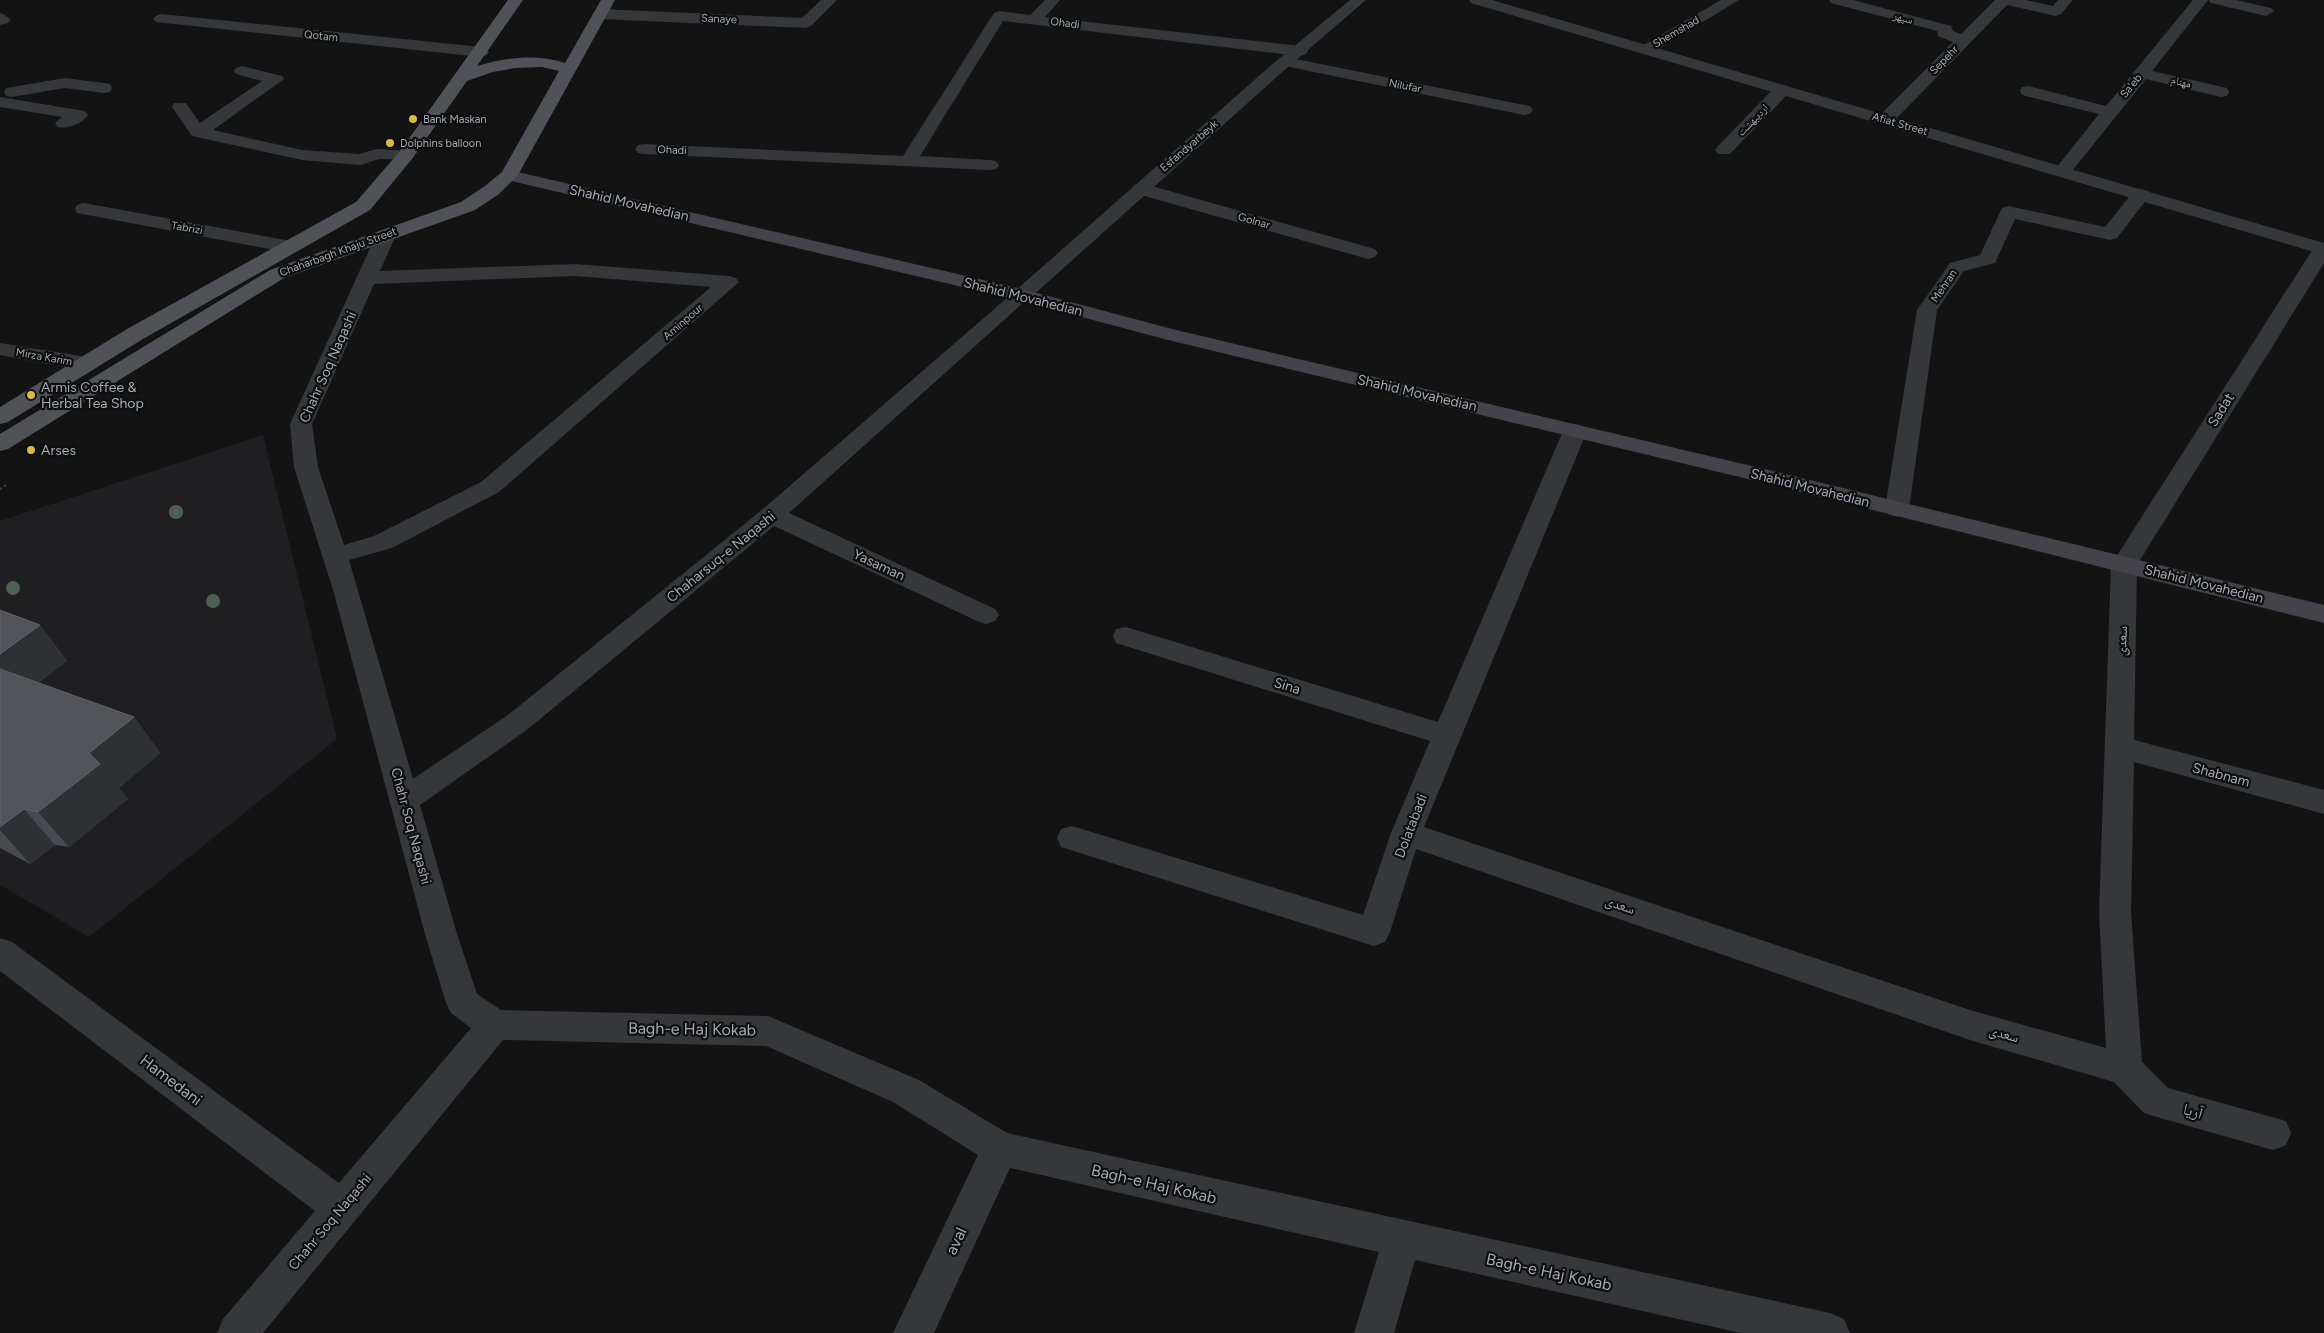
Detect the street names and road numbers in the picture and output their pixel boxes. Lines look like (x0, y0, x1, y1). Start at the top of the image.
street label: سپهر (1891, 9, 1914, 27)
street label: Sanaye (701, 12, 737, 26)
street label: Shemshad (1650, 13, 1702, 51)
street label: Ohadi (1050, 15, 1080, 31)
street label: Qotam (303, 28, 339, 44)
street label: Sepehr (1927, 43, 1961, 77)
street label: Sa'eb (2117, 71, 2145, 101)
street label: مهنام (2170, 73, 2192, 91)
street label: Nilufar (1388, 76, 1423, 96)
street label: اردیبهشت (1735, 102, 1771, 138)
street label: Afiat Street (1871, 110, 1929, 138)
street label: Esfandyarbeyk (1157, 117, 1221, 175)
street label: Ohadi (657, 143, 687, 157)
street label: Shahid Movahedian (568, 181, 691, 225)
street label: Golnar (1237, 210, 1272, 232)
street label: Tabrizi (170, 219, 204, 237)
street label: Chaharbagh Khaju Street (278, 225, 398, 279)
street label: Mehran (1928, 267, 1960, 305)
street label: Shahid Movahedian (962, 274, 1085, 320)
street label: Aminpour (661, 301, 706, 343)
street label: Chahr Soq Naqashi (296, 309, 360, 425)
street label: Mirza Karim (15, 346, 73, 368)
street label: Shahid Movahedian (1356, 371, 1479, 415)
street label: Sadat (2204, 390, 2238, 430)
street label: Shahid Movahedian (1749, 465, 1872, 511)
street label: Chaharsuq-e Naqashi (663, 508, 779, 606)
street label: Yasaman (850, 546, 908, 584)
street label: Shahid Movahedian (2143, 561, 2266, 607)
street label: سعدی (2113, 626, 2131, 656)
street label: Sina (1272, 674, 1302, 698)
street label: Shabnam (2190, 759, 2252, 791)
street label: Chahr Soq Naqashi (387, 766, 435, 886)
street label: Dolatabadi (1391, 792, 1431, 860)
street label: سعدی (1603, 892, 1637, 918)
street label: Bagh-e Haj Kokab (628, 1018, 756, 1040)
street label: سعدی (1987, 1022, 2021, 1046)
street label: Hamedani (136, 1051, 206, 1109)
street label: آریا (2181, 1099, 2206, 1123)
street label: Bagh-e Haj Kokab (1089, 1160, 1219, 1208)
street label: Chahr Soq Naqashi (285, 1171, 375, 1273)
street label: aval (942, 1224, 970, 1258)
street label: Bagh-e Haj Kokab (1484, 1249, 1614, 1295)

